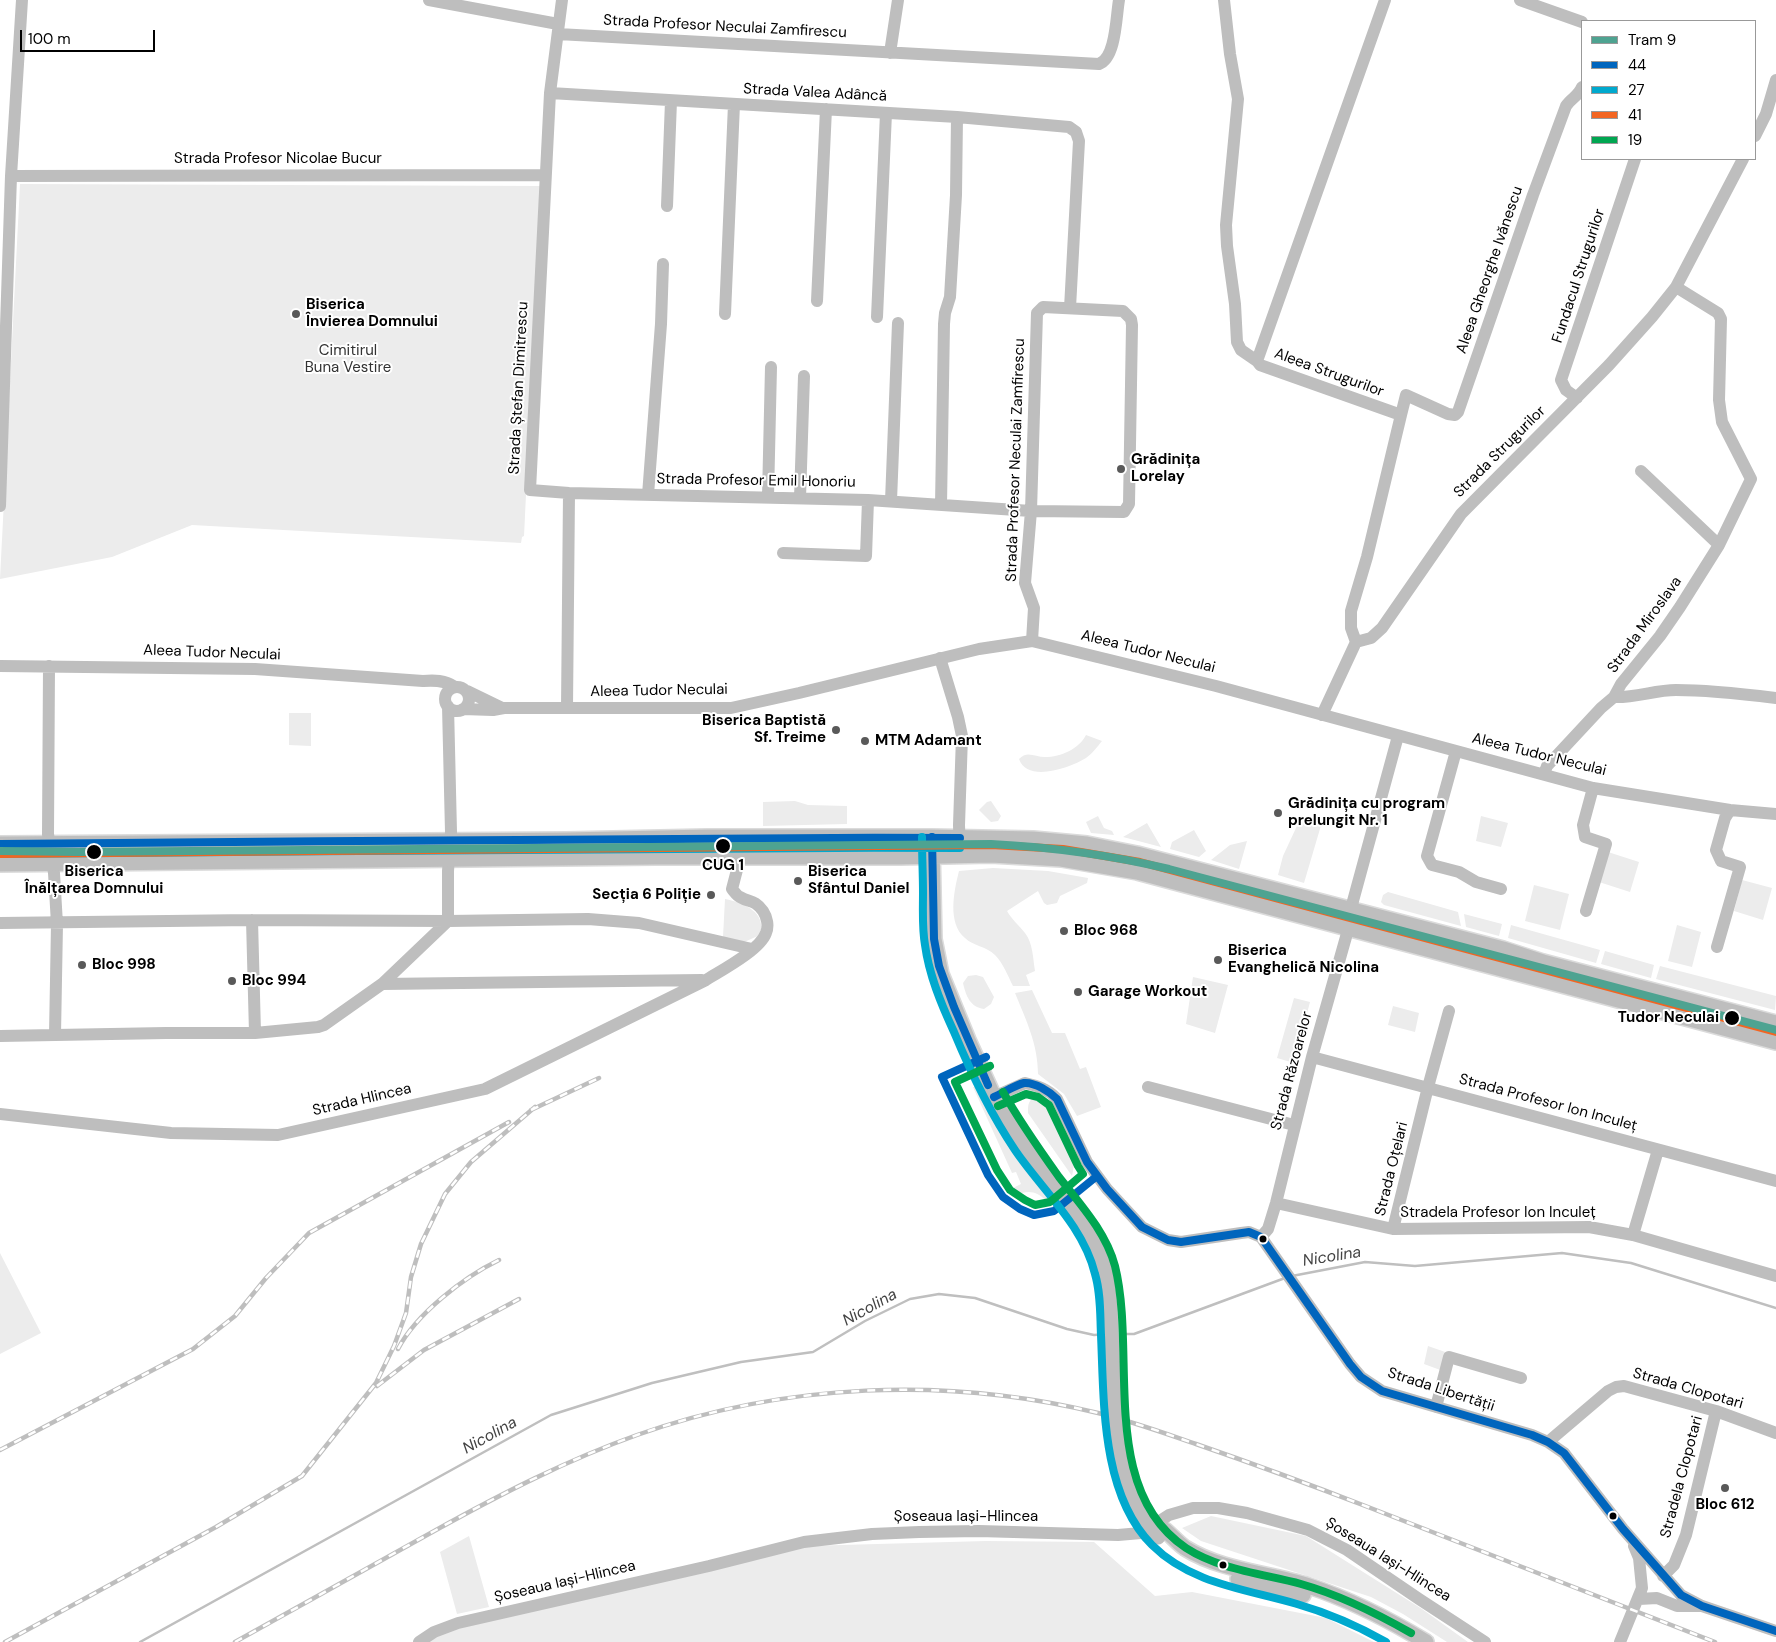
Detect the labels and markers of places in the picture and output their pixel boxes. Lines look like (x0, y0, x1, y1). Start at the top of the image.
place label: Biserica Învierea Domnului (306, 296, 438, 331)
marker: Biserica Învierea Domnului (290, 308, 302, 320)
place label: Grădinița Lorelay (1131, 451, 1200, 486)
marker: Grădinița Lorelay (1115, 463, 1127, 475)
place label: Biserica Baptistă Sf. Treime (702, 712, 826, 747)
marker: Biserica Baptistă Sf. Treime (830, 724, 842, 736)
place label: MTM Adamant (875, 732, 982, 750)
marker: MTM Adamant (859, 735, 871, 747)
place label: Grădinița cu program prelungit Nr. 1 (1288, 795, 1445, 830)
marker: Grădinița cu program prelungit Nr. 1 (1272, 807, 1284, 819)
marker: CUG 1 (714, 837, 732, 855)
marker: Biserica Înălțarea Domnului (85, 843, 103, 861)
place label: CUG 1 (702, 857, 744, 875)
place label: Biserica Înălțarea Domnului (25, 863, 163, 898)
place label: Biserica Sfântul Daniel (808, 863, 909, 898)
marker: Biserica Sfântul Daniel (792, 875, 804, 887)
place label: Secția 6 Poliție (592, 886, 701, 904)
marker: Secția 6 Poliție (705, 889, 717, 901)
place label: Bloc 968 (1074, 922, 1138, 940)
marker: Bloc 968 (1058, 925, 1070, 937)
place label: Biserica Evanghelică Nicolina (1228, 942, 1379, 977)
marker: Biserica Evanghelică Nicolina (1212, 954, 1224, 966)
place label: Bloc 998 (92, 956, 156, 974)
marker: Bloc 998 (76, 959, 88, 971)
place label: Bloc 994 (242, 972, 306, 990)
marker: Bloc 994 (226, 975, 238, 987)
place label: Garage Workout (1088, 983, 1207, 1001)
marker: Garage Workout (1072, 986, 1084, 998)
place label: Tudor Neculai (1618, 1009, 1719, 1027)
marker: Tudor Neculai (1723, 1009, 1741, 1027)
unlabelled marker (1258, 1234, 1268, 1244)
marker: Bloc 612 (1719, 1482, 1731, 1494)
place label: Bloc 612 (1696, 1496, 1754, 1514)
unlabelled marker (1608, 1511, 1618, 1521)
unlabelled marker (1218, 1560, 1228, 1570)

